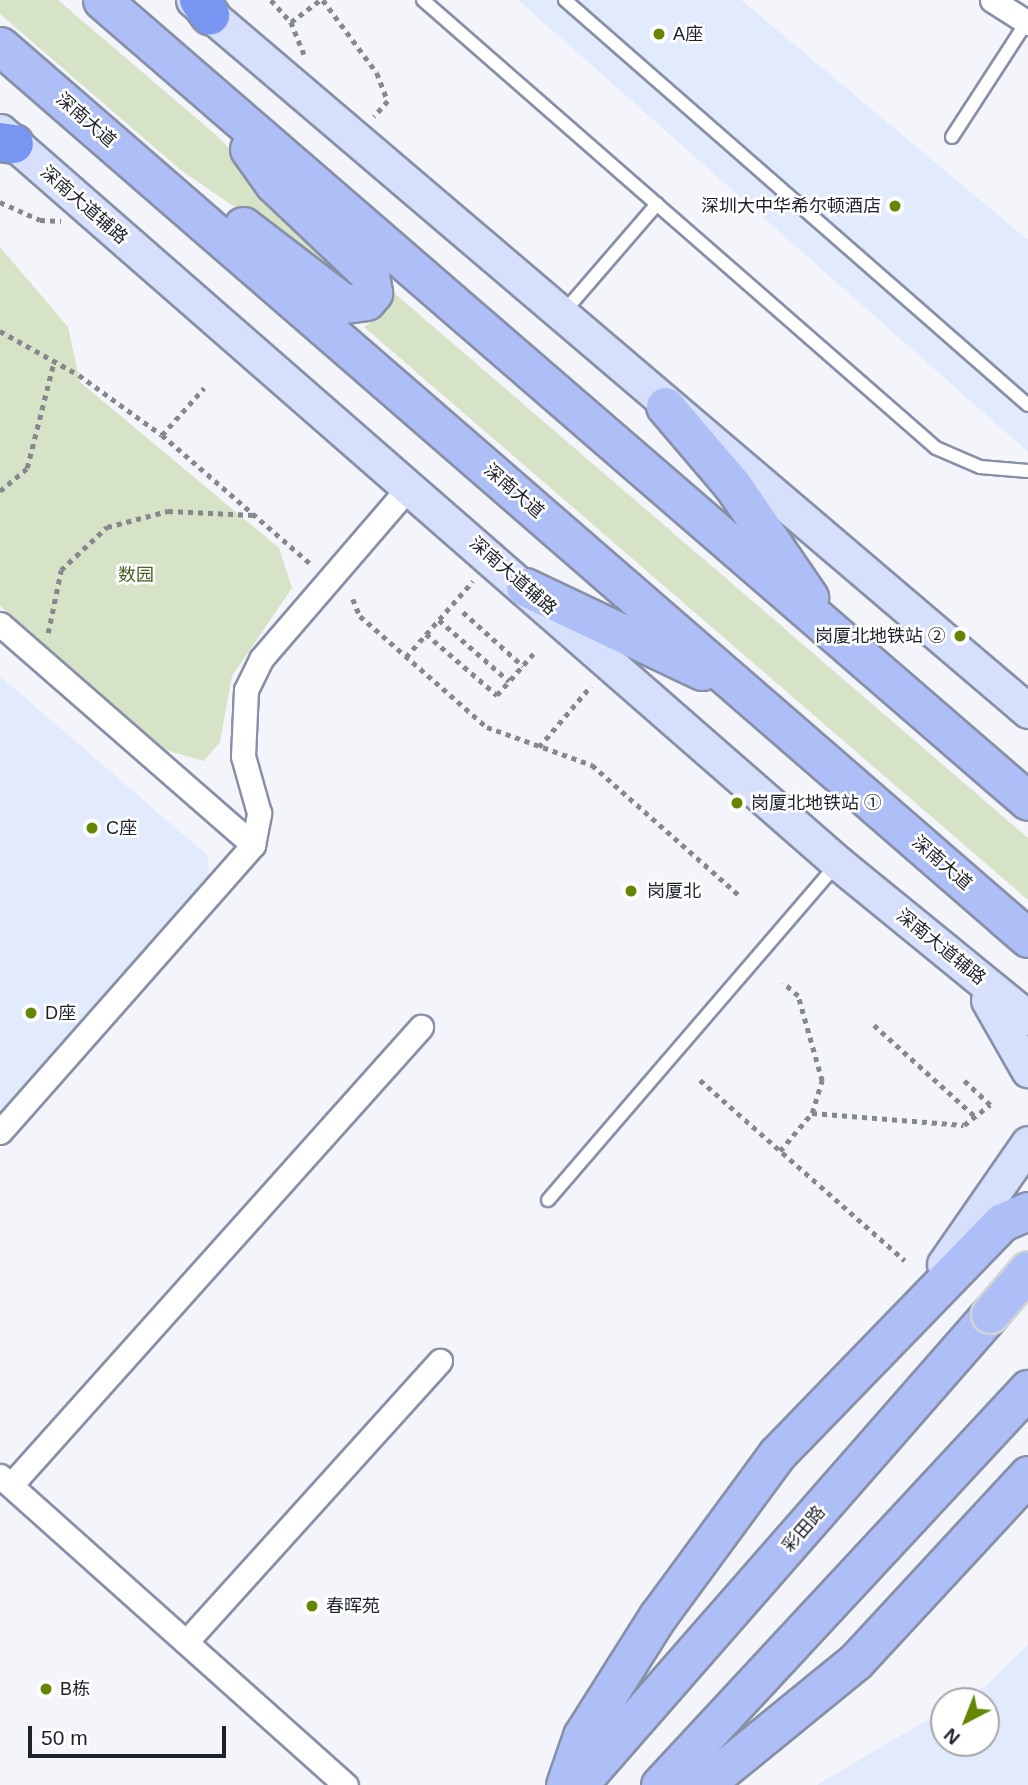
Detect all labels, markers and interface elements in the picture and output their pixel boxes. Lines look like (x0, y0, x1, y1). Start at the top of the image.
place label: A座 (673, 23, 703, 45)
marker: A座 (651, 26, 667, 42)
street label: 深南大道 (52, 88, 120, 152)
street label: 深南大道辅路 (36, 161, 132, 249)
place label: 深圳大中华希尔顿酒店 (701, 195, 881, 217)
marker: 深圳大中华希尔顿酒店 (887, 198, 903, 214)
street label: 深南大道 (480, 459, 548, 523)
street label: 深南大道辅路 (465, 532, 561, 620)
park label: 数园 (118, 564, 154, 586)
place label: 岗厦北地铁站 ② (815, 625, 946, 647)
marker: 岗厦北地铁站 ② (952, 628, 968, 644)
place label: 岗厦北地铁站 ① (751, 792, 882, 814)
marker: 岗厦北地铁站 ① (729, 795, 745, 811)
place label: C座 (106, 817, 137, 839)
marker: C座 (84, 820, 100, 836)
street label: 深南大道 (908, 831, 976, 895)
place label: 岗厦北 (647, 880, 701, 902)
marker: 岗厦北 (621, 881, 641, 901)
street label: 深南大道辅路 (892, 905, 990, 989)
place label: D座 (45, 1002, 76, 1024)
marker: D座 (23, 1005, 39, 1021)
street label: 彩田路 (778, 1502, 830, 1556)
place label: 春晖苑 (326, 1595, 380, 1617)
marker: 春晖苑 (304, 1598, 320, 1614)
place label: B栋 (60, 1678, 90, 1700)
marker: B栋 (38, 1681, 54, 1697)
north arrow (930, 1687, 1000, 1757)
scale bar (32, 1712, 229, 1756)
text: N (940, 1724, 964, 1749)
text: 50 m (41, 1726, 88, 1749)

